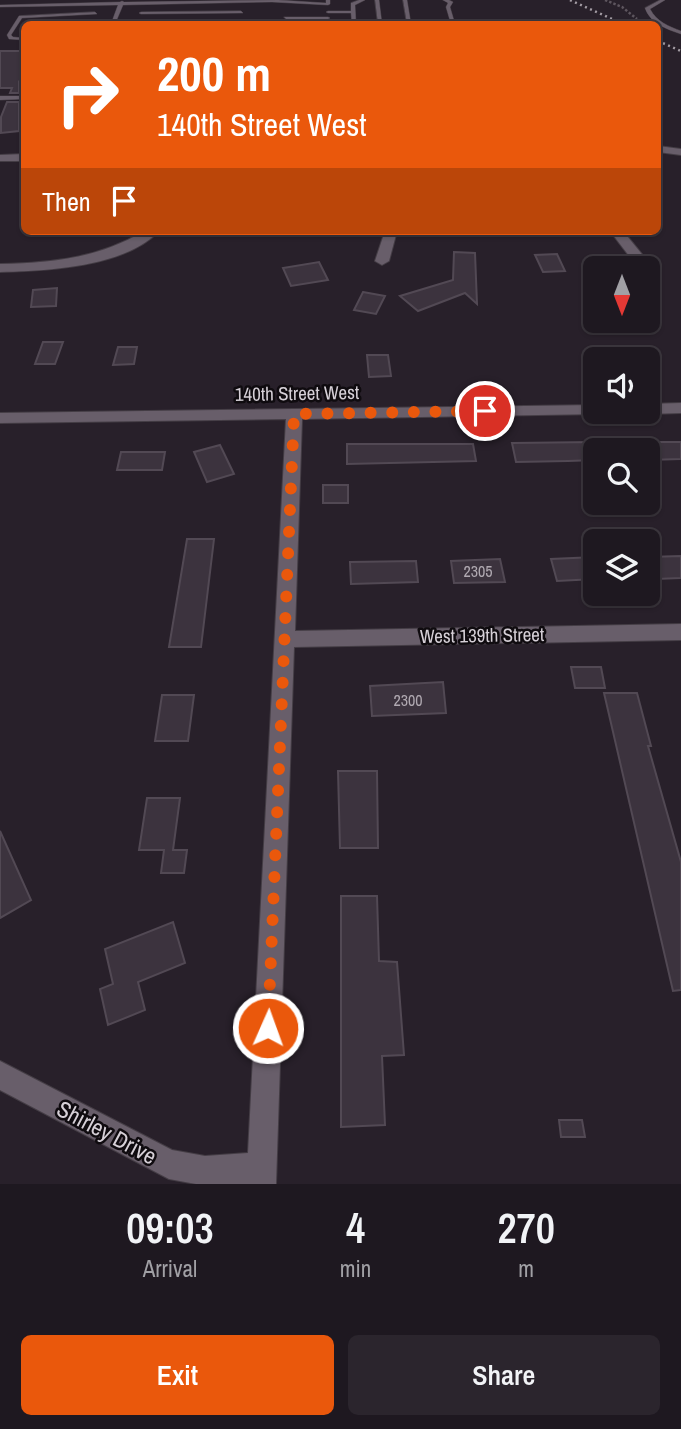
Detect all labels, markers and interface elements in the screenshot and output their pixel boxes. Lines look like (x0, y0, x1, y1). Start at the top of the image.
text: 200 m (157, 40, 271, 106)
icon: right (42, 49, 133, 140)
text: 140th Street West (157, 103, 367, 146)
icon: arrive (105, 182, 143, 220)
text: Then (42, 184, 91, 219)
north arrow (583, 256, 660, 332)
map controls (583, 256, 660, 606)
button: sound (583, 347, 660, 424)
street label: 140th Street West (235, 379, 360, 407)
pin (455, 381, 515, 441)
icon: arrive (466, 392, 504, 430)
button: search (583, 438, 660, 515)
button: layers (583, 529, 660, 606)
house number: 2305 (463, 560, 493, 582)
street label: West 139th Street (420, 621, 545, 649)
house number: 2300 (393, 689, 423, 711)
position arrow (231, 991, 305, 1065)
street label: Shirley Drive (52, 1093, 162, 1171)
text: 09:03 (126, 1200, 214, 1256)
text: 4 (346, 1200, 365, 1256)
text: 270 (497, 1200, 555, 1256)
text: Arrival (143, 1253, 197, 1284)
text: min (340, 1253, 371, 1284)
text: m (518, 1253, 534, 1284)
button: Exit (21, 1335, 334, 1415)
button: Share (348, 1335, 660, 1415)

